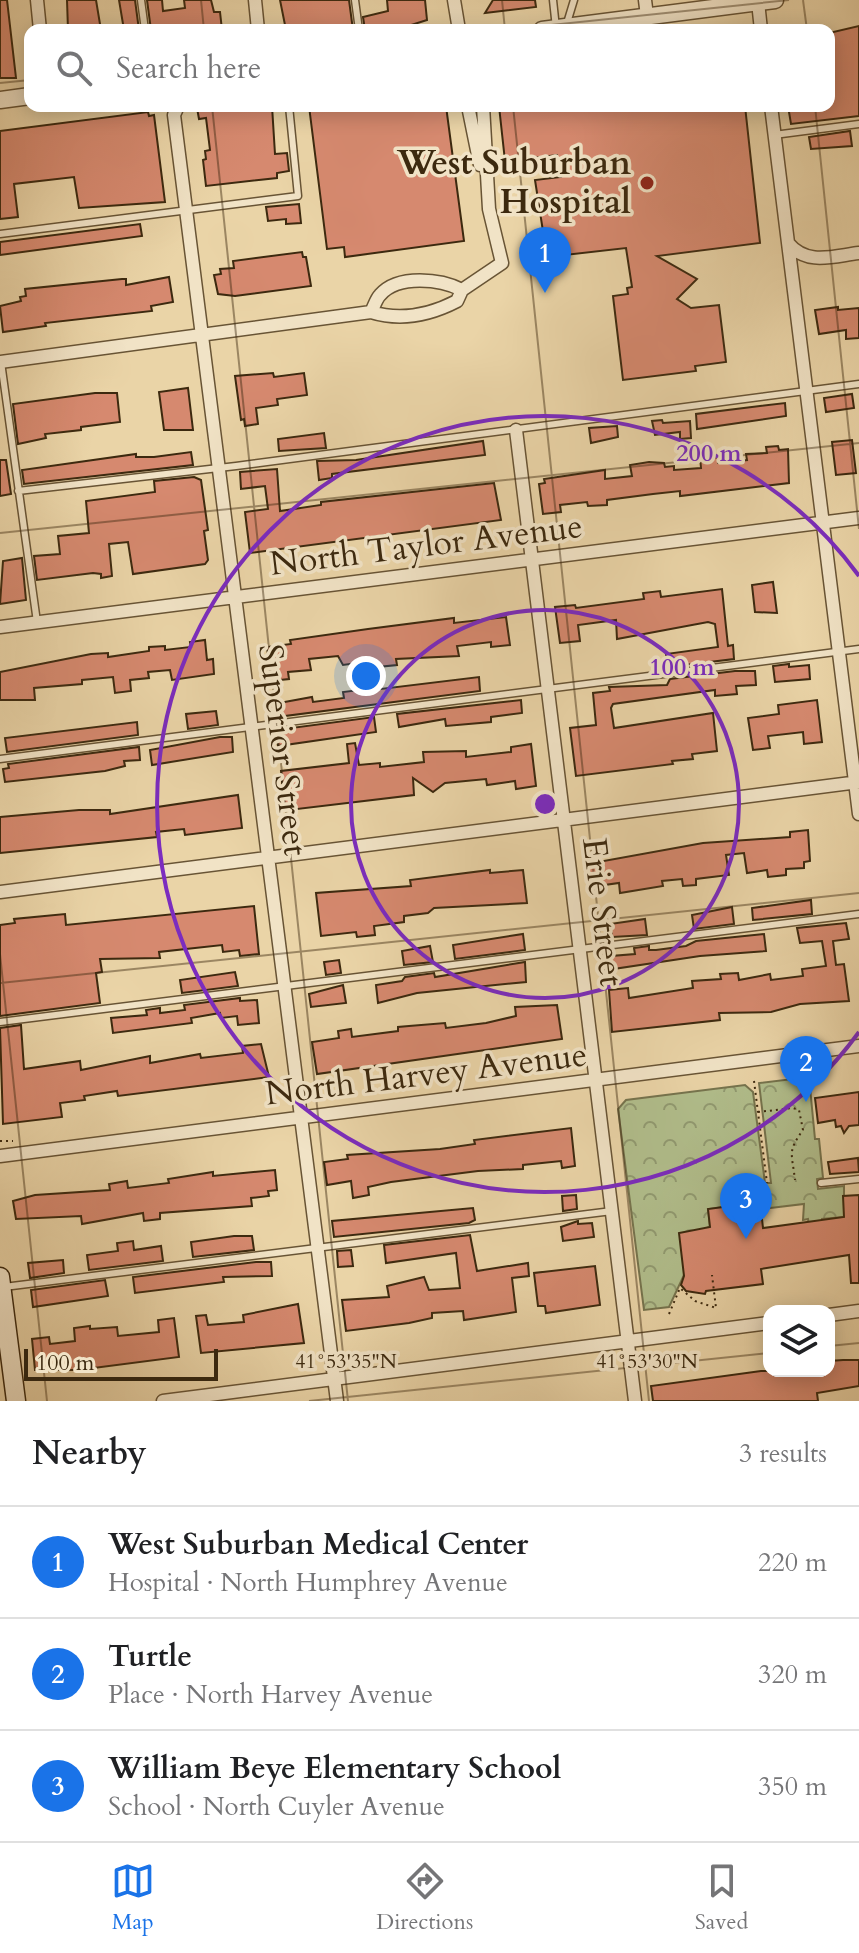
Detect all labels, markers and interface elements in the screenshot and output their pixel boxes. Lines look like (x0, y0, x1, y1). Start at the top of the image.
search box (24, 24, 835, 112)
icon: search (52, 46, 96, 90)
text: Search here (116, 48, 261, 89)
place label: West Suburban Hospital (396, 140, 631, 225)
marker: West Suburban Hospital (638, 174, 656, 192)
pin: 1 (519, 227, 571, 293)
text: 200 m (676, 437, 743, 470)
street label: North Taylor Avenue (267, 503, 585, 587)
street label: Superior Street (247, 642, 319, 859)
text: 100 m (649, 651, 716, 684)
your location (346, 656, 386, 696)
centre of rings (531, 790, 559, 818)
street label: Erie Street (571, 835, 635, 989)
street label: North Harvey Avenue (262, 1031, 590, 1117)
pin: 2 (780, 1036, 832, 1102)
pin: 3 (720, 1173, 772, 1239)
map controls (763, 1305, 835, 1377)
button: layers (763, 1305, 835, 1377)
scale bar (24, 1345, 218, 1381)
text: 100 m (36, 1348, 94, 1378)
text: 41°53'35"N (295, 1348, 397, 1375)
text: 41°53'30"N (596, 1348, 698, 1375)
text: Nearby (32, 1430, 147, 1476)
text: 3 results (739, 1436, 827, 1471)
text: West Suburban Medical Center (108, 1524, 528, 1565)
text: 1 (51, 1545, 65, 1580)
text: 220 m (758, 1545, 827, 1580)
text: Hospital · North Humphrey Avenue (108, 1565, 508, 1600)
text: Turtle (108, 1636, 192, 1677)
text: 2 (51, 1657, 65, 1692)
text: 320 m (758, 1657, 827, 1692)
text: Place · North Harvey Avenue (108, 1677, 433, 1712)
text: William Beye Elementary School (108, 1748, 561, 1789)
text: 3 (51, 1769, 65, 1804)
text: 350 m (758, 1769, 827, 1804)
text: School · North Cuyler Avenue (108, 1789, 445, 1824)
tab: Map (111, 1859, 155, 1937)
tab: Directions (376, 1859, 473, 1937)
tab: Saved (695, 1859, 748, 1937)

